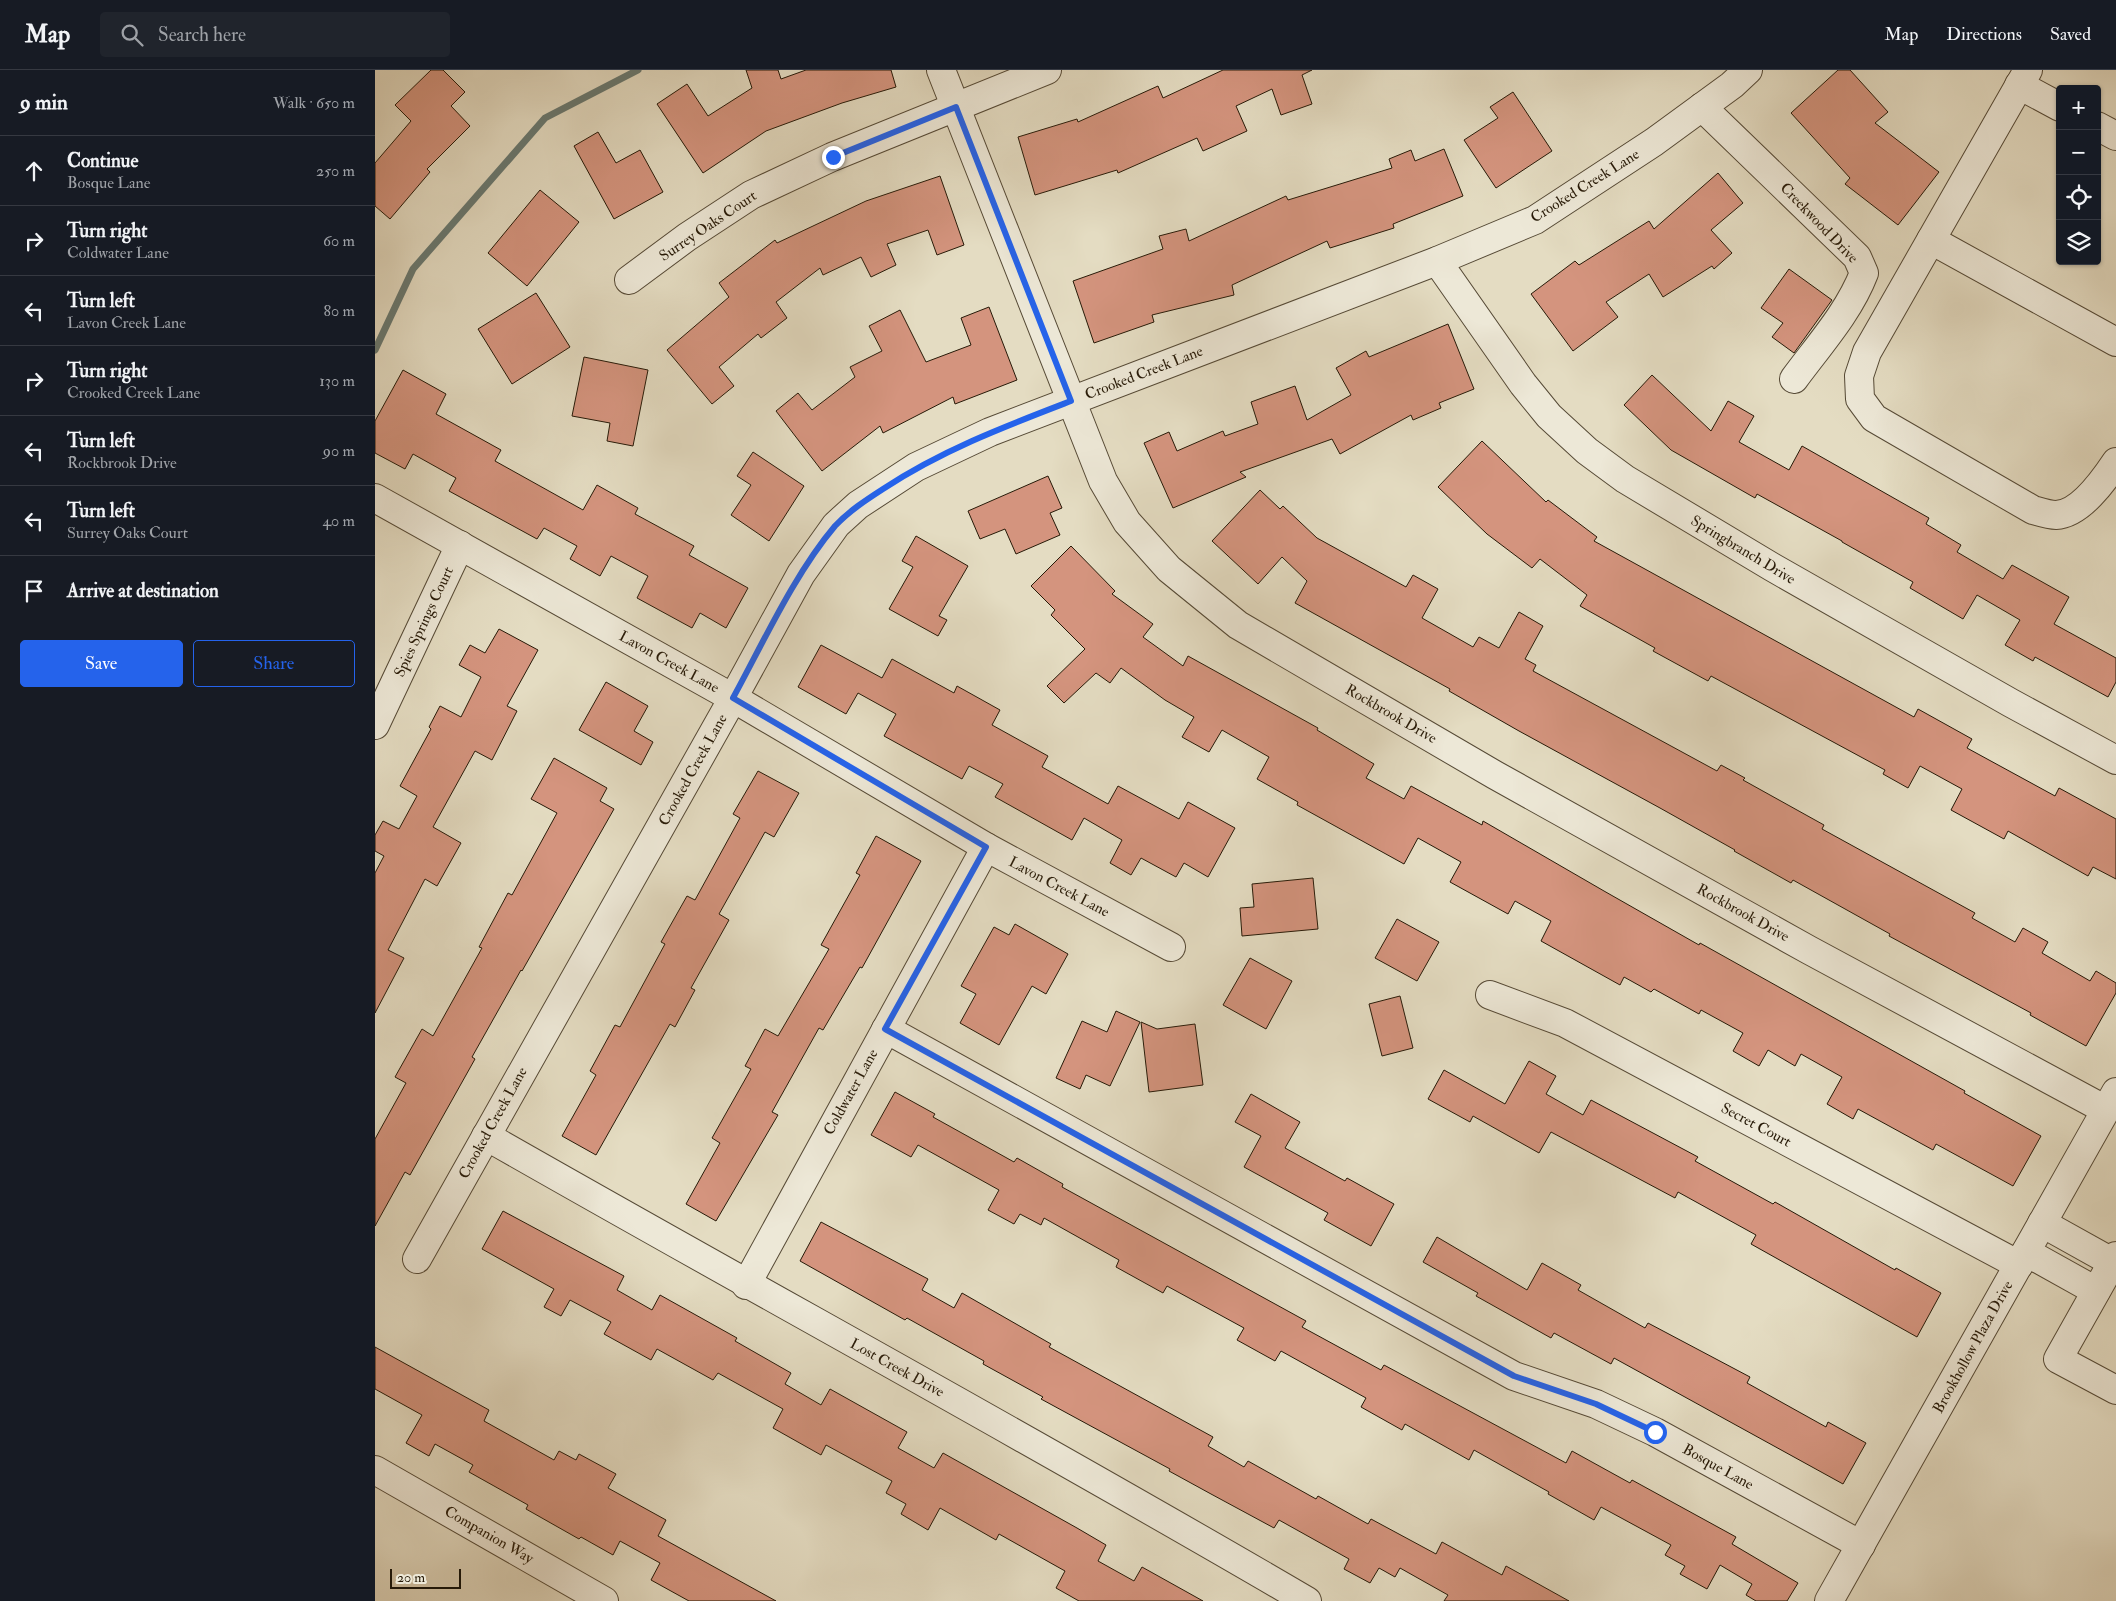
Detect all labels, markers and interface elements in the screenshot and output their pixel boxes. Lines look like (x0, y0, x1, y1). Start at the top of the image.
search box (100, 12, 450, 57)
text: Map (25, 19, 70, 50)
icon: search (118, 21, 146, 49)
text: Search here (158, 23, 246, 47)
text: Map (1885, 23, 1918, 46)
text: Directions (1946, 23, 2022, 46)
text: Saved (2050, 23, 2091, 46)
map controls (2056, 85, 2101, 265)
button: + (2056, 85, 2101, 130)
text: 9 min (20, 89, 68, 116)
text: Walk · 650 m (273, 93, 355, 113)
button: − (2056, 130, 2101, 175)
street label: Crooked Creek Lane (1527, 145, 1643, 227)
route end (822, 146, 845, 169)
text: Continue (67, 149, 138, 173)
icon: ahead (20, 157, 48, 185)
text: 250 m (316, 161, 355, 181)
text: Bosque Lane (67, 173, 150, 193)
button: locate (2056, 175, 2101, 220)
street label: Creekwood Drive (1776, 179, 1862, 267)
street label: Surrey Oaks Court (656, 186, 760, 266)
text: Turn right (67, 219, 147, 243)
button: layers (2056, 220, 2101, 265)
icon: right (20, 227, 48, 255)
text: 60 m (323, 231, 355, 251)
text: Coldwater Lane (67, 243, 169, 263)
text: Turn left (67, 289, 135, 313)
icon: left (20, 297, 48, 325)
text: 80 m (324, 301, 355, 321)
text: Lavon Creek Lane (67, 313, 186, 333)
street label: Crooked Creek Lane (1082, 342, 1206, 404)
text: Turn right (67, 359, 147, 383)
icon: right (20, 367, 48, 395)
text: 130 m (319, 371, 355, 391)
text: Crooked Creek Lane (67, 383, 200, 403)
text: Turn left (67, 429, 135, 453)
icon: left (20, 437, 48, 465)
text: 90 m (323, 441, 355, 461)
text: Rockbrook Drive (67, 453, 177, 473)
text: Turn left (67, 499, 135, 523)
icon: left (20, 507, 48, 535)
text: 40 m (322, 511, 355, 531)
street label: Springbranch Drive (1687, 511, 1799, 590)
text: Surrey Oaks Court (67, 523, 188, 543)
street label: Spies Springs Court (390, 564, 459, 681)
icon: arrive (20, 577, 48, 605)
text: Arrive at destination (67, 579, 219, 603)
street label: Lavon Creek Lane (616, 627, 722, 697)
button: Save (20, 640, 183, 687)
button: Share (193, 640, 355, 687)
street label: Rockbrook Drive (1342, 680, 1440, 748)
street label: Crooked Creek Lane (654, 711, 732, 829)
street label: Lavon Creek Lane (1005, 852, 1113, 922)
street label: Rockbrook Drive (1693, 880, 1793, 946)
street label: Coldwater Lane (820, 1046, 882, 1138)
street label: Crooked Creek Lane (454, 1064, 532, 1182)
street label: Secret Court (1718, 1099, 1795, 1152)
street label: Brookhollow Plaza Drive (1929, 1277, 2017, 1417)
street label: Lost Creek Drive (847, 1334, 947, 1402)
route start (1644, 1421, 1667, 1444)
street label: Bosque Lane (1679, 1440, 1757, 1494)
street label: Companion Way (441, 1502, 537, 1569)
scale bar (390, 1566, 461, 1589)
text: 20 m (397, 1569, 425, 1586)

